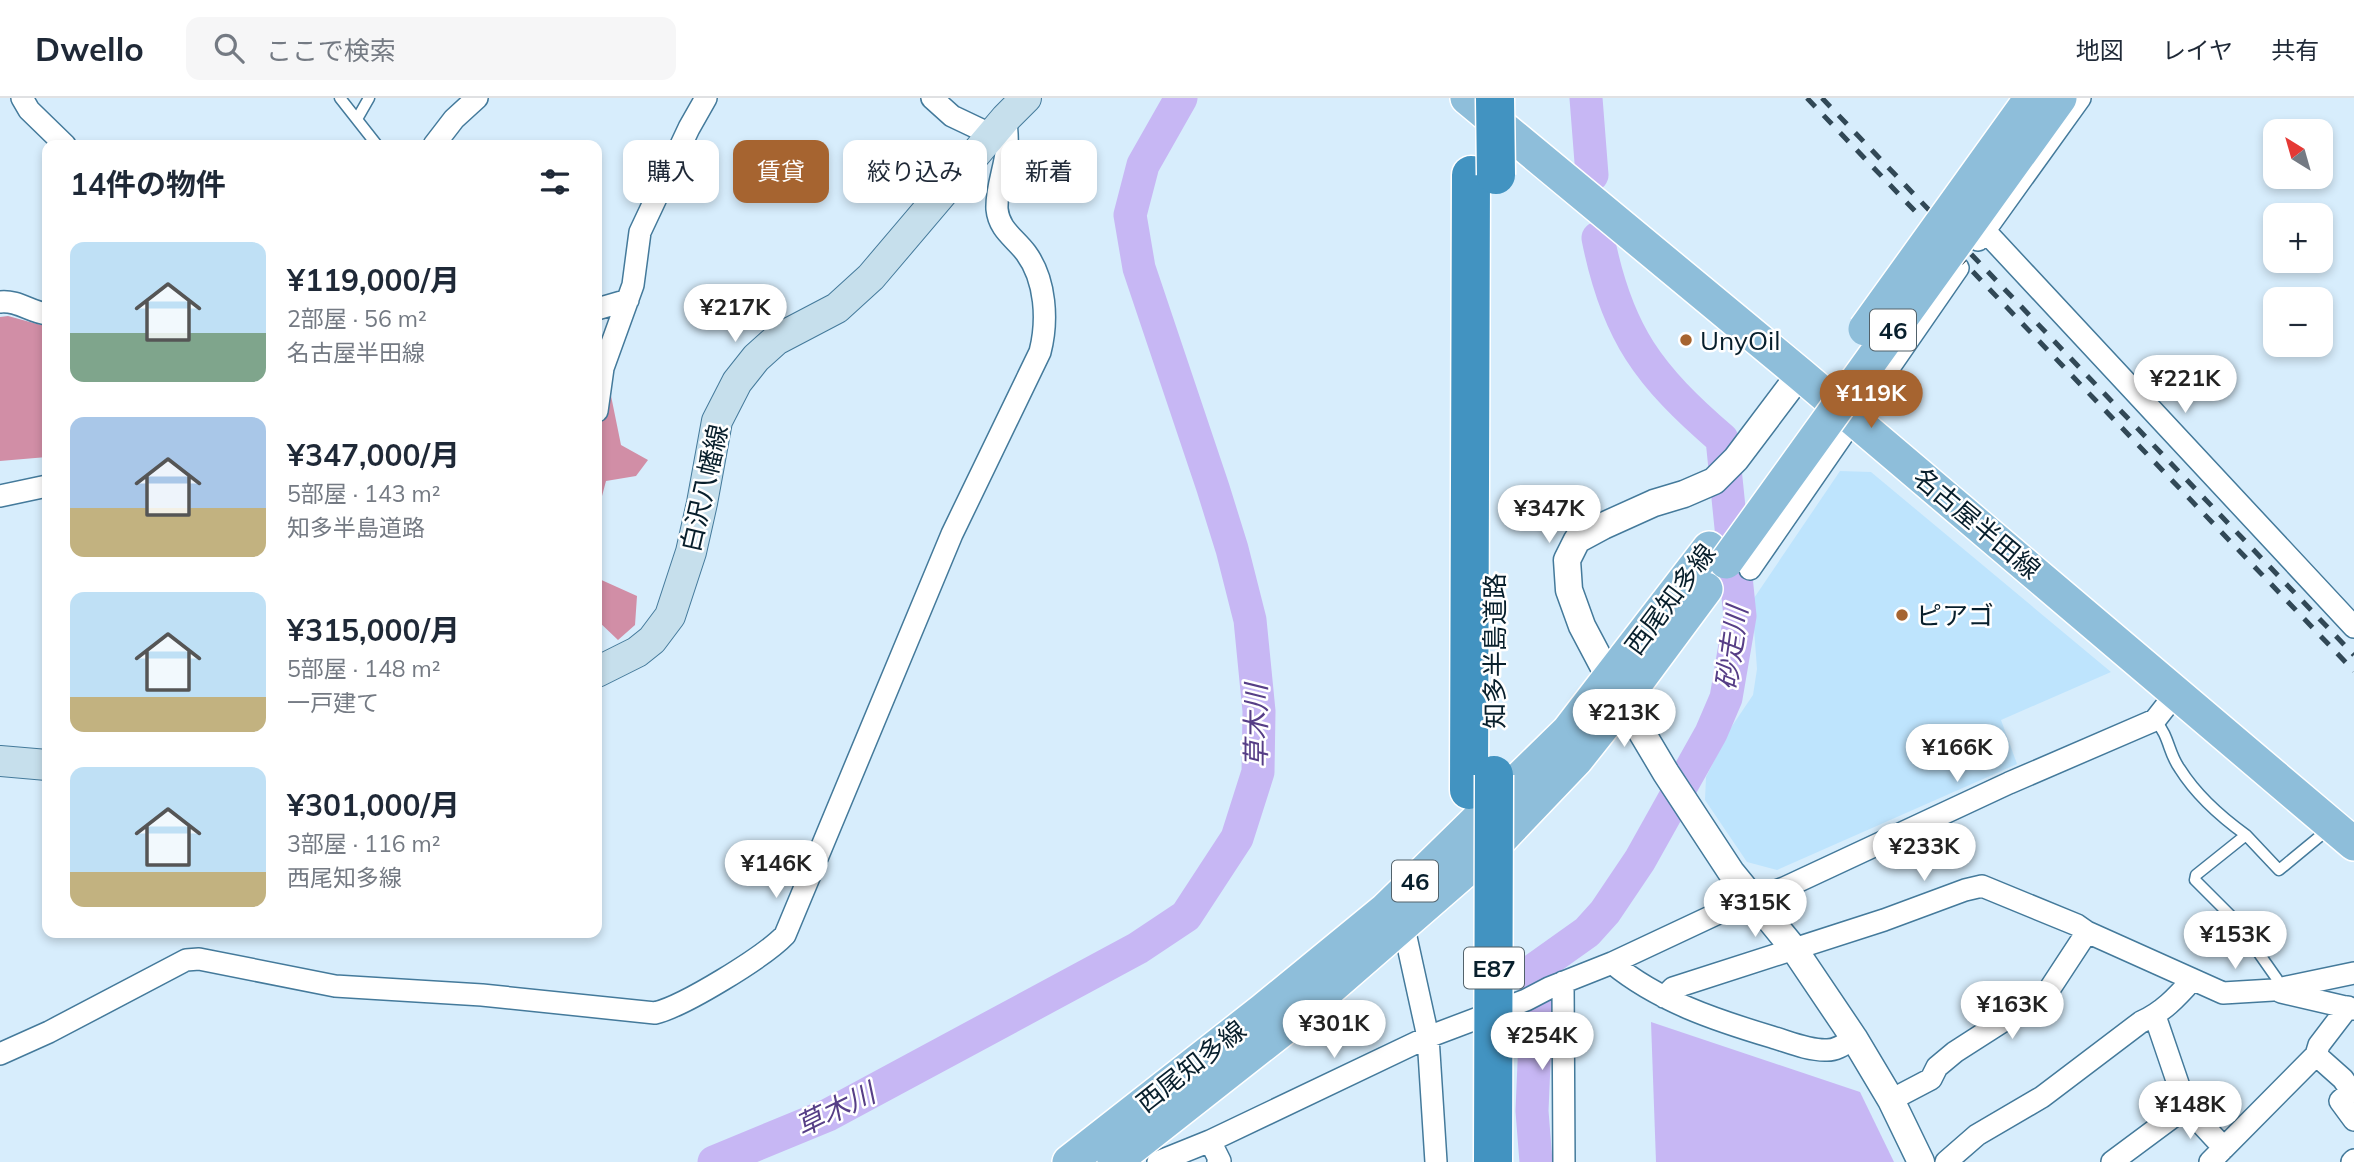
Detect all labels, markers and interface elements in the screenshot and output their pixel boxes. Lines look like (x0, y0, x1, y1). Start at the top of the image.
search box (186, 17, 676, 80)
text: Dwello (35, 28, 144, 69)
icon: search (210, 29, 248, 67)
text: ここで検索 (266, 34, 396, 67)
text: 地図 (2076, 35, 2124, 65)
text: レイヤ (2162, 35, 2233, 65)
text: 共有 (2271, 35, 2319, 65)
north arrow (2263, 119, 2333, 189)
map controls (2263, 119, 2333, 357)
chip: 購入 (623, 140, 719, 203)
chip: 賃貸 (733, 140, 829, 203)
chip: 絞り込み (843, 140, 987, 203)
chip: 新着 (1001, 140, 1097, 203)
icon: filters (536, 163, 574, 201)
text: 14件の物件 (70, 165, 226, 203)
button: + (2263, 203, 2333, 273)
text: ¥119,000/月 (287, 261, 460, 299)
icon: home (126, 270, 210, 354)
pin: ¥217K (686, 285, 784, 344)
button: − (2263, 287, 2333, 357)
text: ¥217K (700, 292, 770, 321)
text: 2部屋 · 56 m² (287, 304, 427, 333)
road number: 46 (1870, 310, 1916, 351)
place label: UnyOil (1700, 324, 1780, 357)
marker: UnyOil (1678, 332, 1694, 348)
text: 名古屋半田線 (287, 338, 425, 367)
pin: ¥221K (2136, 356, 2234, 415)
text: ¥221K (2150, 363, 2220, 392)
pin: ¥119K (1822, 370, 1920, 430)
text: ¥119K (1836, 378, 1906, 407)
street label: 白沢八幡線 (673, 421, 735, 555)
text: ¥347,000/月 (287, 436, 460, 474)
icon: home (126, 445, 210, 529)
street label: 名古屋半田線 (1907, 460, 2047, 586)
text: 5部屋 · 143 m² (287, 479, 440, 508)
pin: ¥347K (1500, 486, 1598, 545)
text: ¥347K (1514, 493, 1584, 522)
text: 知多半島道路 (287, 513, 425, 542)
street label: 西尾知多線 (1618, 537, 1722, 661)
street label: 知多半島道路 (1478, 573, 1511, 729)
place label: ピアゴ (1916, 599, 1994, 632)
water label: 砂走川 (1708, 601, 1755, 692)
marker: ピアゴ (1894, 607, 1910, 623)
text: ¥315,000/月 (287, 611, 460, 649)
icon: home (126, 620, 210, 704)
text: 5部屋 · 148 m² (287, 654, 440, 683)
water label: 草木川 (1238, 681, 1273, 768)
text: 一戸建て (287, 688, 379, 717)
pin: ¥213K (1575, 690, 1673, 749)
text: ¥213K (1589, 697, 1659, 726)
pin: ¥166K (1908, 724, 2006, 784)
text: ¥166K (1922, 732, 1992, 761)
text: ¥301,000/月 (287, 786, 460, 824)
icon: home (126, 795, 210, 879)
pin: ¥233K (1875, 824, 1973, 883)
text: 3部屋 · 116 m² (287, 829, 440, 858)
text: ¥233K (1889, 831, 1959, 860)
pin: ¥146K (727, 840, 825, 900)
text: ¥146K (741, 848, 811, 877)
road number: 46 (1392, 860, 1438, 902)
text: 西尾知多線 (287, 863, 402, 892)
pin: ¥315K (1706, 880, 1804, 939)
text: ¥315K (1720, 887, 1790, 916)
pin: ¥153K (2186, 912, 2284, 971)
text: ¥153K (2200, 919, 2270, 948)
road number: E87 (1464, 948, 1524, 988)
pin: ¥163K (1963, 982, 2061, 1041)
text: ¥163K (1977, 989, 2047, 1018)
pin: ¥301K (1285, 1000, 1383, 1060)
text: ¥301K (1299, 1008, 1369, 1037)
pin: ¥254K (1493, 1012, 1591, 1072)
street label: 西尾知多線 (1130, 1013, 1252, 1119)
text: ¥254K (1507, 1020, 1577, 1049)
water label: 草木川 (790, 1074, 883, 1143)
pin: ¥148K (2141, 1082, 2239, 1141)
text: ¥148K (2155, 1089, 2225, 1118)

